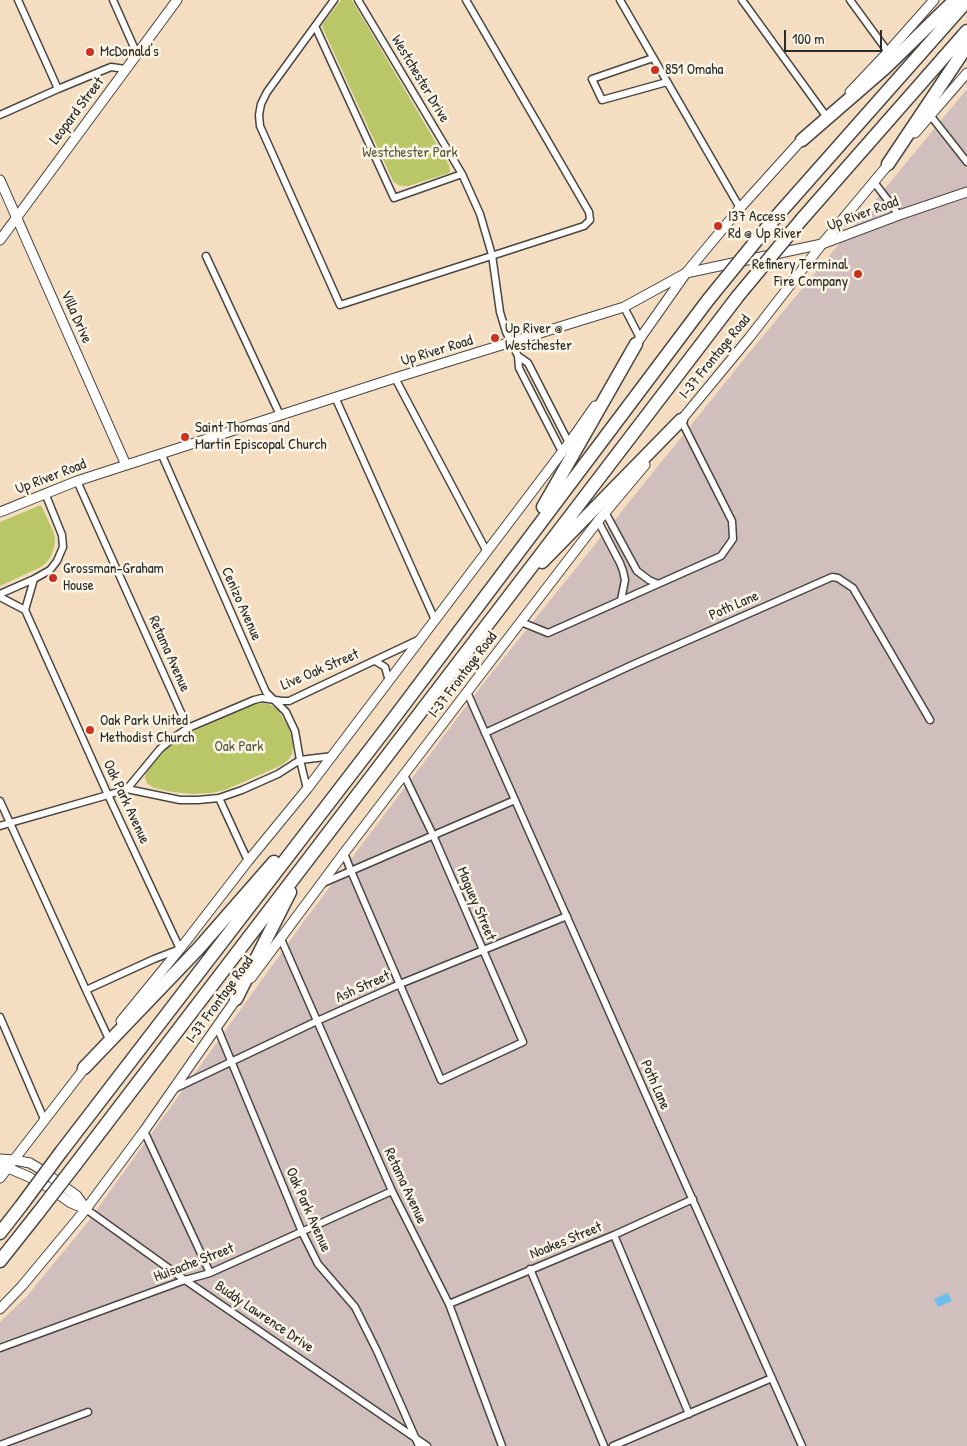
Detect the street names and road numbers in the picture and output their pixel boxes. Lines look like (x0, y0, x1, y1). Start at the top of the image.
street label: Westchester Drive (387, 32, 453, 126)
street label: Leopard Street (46, 74, 108, 148)
street label: Up River Road (825, 193, 901, 235)
street label: Villa Drive (56, 288, 96, 346)
street label: I-37 Frontage Road (676, 311, 754, 403)
street label: Up River Road (399, 332, 475, 370)
street label: Up River Road (13, 455, 89, 499)
street label: Cenizo Avenue (217, 565, 265, 643)
street label: Poth Lane (706, 587, 762, 625)
street label: Retama Avenue (144, 613, 194, 695)
street label: I-37 Frontage Road (425, 628, 501, 722)
street label: Live Oak Street (278, 645, 362, 695)
street label: Oak Park Avenue (99, 757, 153, 847)
street label: Maguey Street (452, 865, 500, 943)
street label: I-37 Frontage Road (182, 953, 258, 1047)
street label: Ash Street (333, 967, 393, 1007)
street label: Poth Lane (636, 1057, 674, 1113)
street label: Retama Avenue (380, 1145, 430, 1227)
street label: Oak Park Avenue (281, 1165, 335, 1255)
street label: Noakes Street (527, 1218, 605, 1264)
street label: Huisache Street (151, 1239, 237, 1287)
street label: Buddy Lawrence Drive (211, 1277, 317, 1357)

